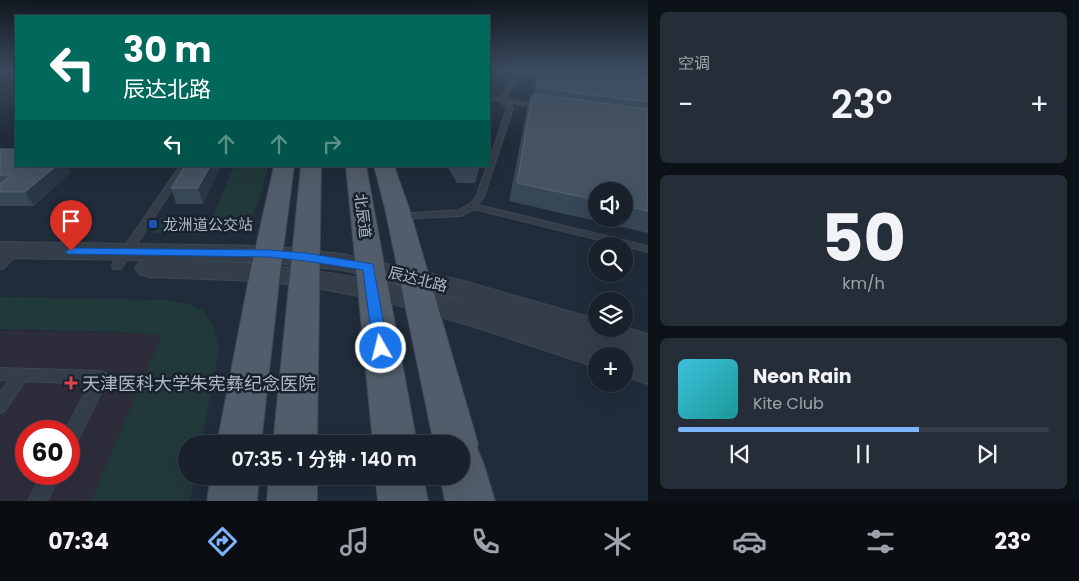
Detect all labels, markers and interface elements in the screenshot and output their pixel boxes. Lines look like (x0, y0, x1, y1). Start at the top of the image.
text: 30 m (123, 25, 211, 74)
icon: left (40, 35, 105, 100)
text: 空调 (678, 52, 710, 75)
text: 辰达北路 (123, 74, 211, 105)
text: 23° (831, 78, 892, 131)
text: − (678, 85, 693, 124)
text: + (1030, 85, 1049, 124)
icon: left (159, 130, 187, 158)
icon: ahead (212, 130, 240, 158)
icon: ahead (265, 130, 293, 158)
icon: right (318, 130, 346, 158)
map controls (588, 182, 633, 392)
button: sound (588, 182, 633, 227)
street label: 北辰道 (350, 192, 376, 240)
text: 50 (821, 193, 906, 284)
pin (50, 200, 92, 251)
icon: arrive (57, 207, 85, 235)
place label: 龙洲道公交站 (163, 214, 253, 235)
marker: 龙洲道公交站 (147, 218, 159, 230)
button: search (588, 237, 633, 282)
street label: 辰达北路 (386, 262, 450, 296)
text: km/h (842, 272, 885, 295)
button: layers (588, 292, 633, 337)
position arrow (354, 321, 406, 373)
button: + (588, 347, 633, 392)
text: Neon Rain (753, 363, 852, 390)
place label: 天津医科大学朱宪彝纪念医院 (82, 371, 316, 396)
marker: 天津医科大学朱宪彝纪念医院 (64, 376, 78, 390)
text: Kite Club (753, 392, 824, 415)
speed limit sign: 60 (15, 420, 80, 485)
icon: previous (726, 440, 754, 468)
icon: pause (849, 440, 877, 468)
icon: next (973, 440, 1001, 468)
text: 07:35 · 1 分钟 · 140 m (231, 446, 417, 473)
icon: directions (205, 524, 240, 559)
icon: music (337, 524, 372, 559)
icon: phone (468, 524, 503, 559)
icon: climate (600, 524, 635, 559)
icon: car (732, 524, 767, 559)
icon: filters (863, 524, 898, 559)
text: 07:34 (48, 526, 109, 557)
text: 23° (995, 526, 1031, 557)

